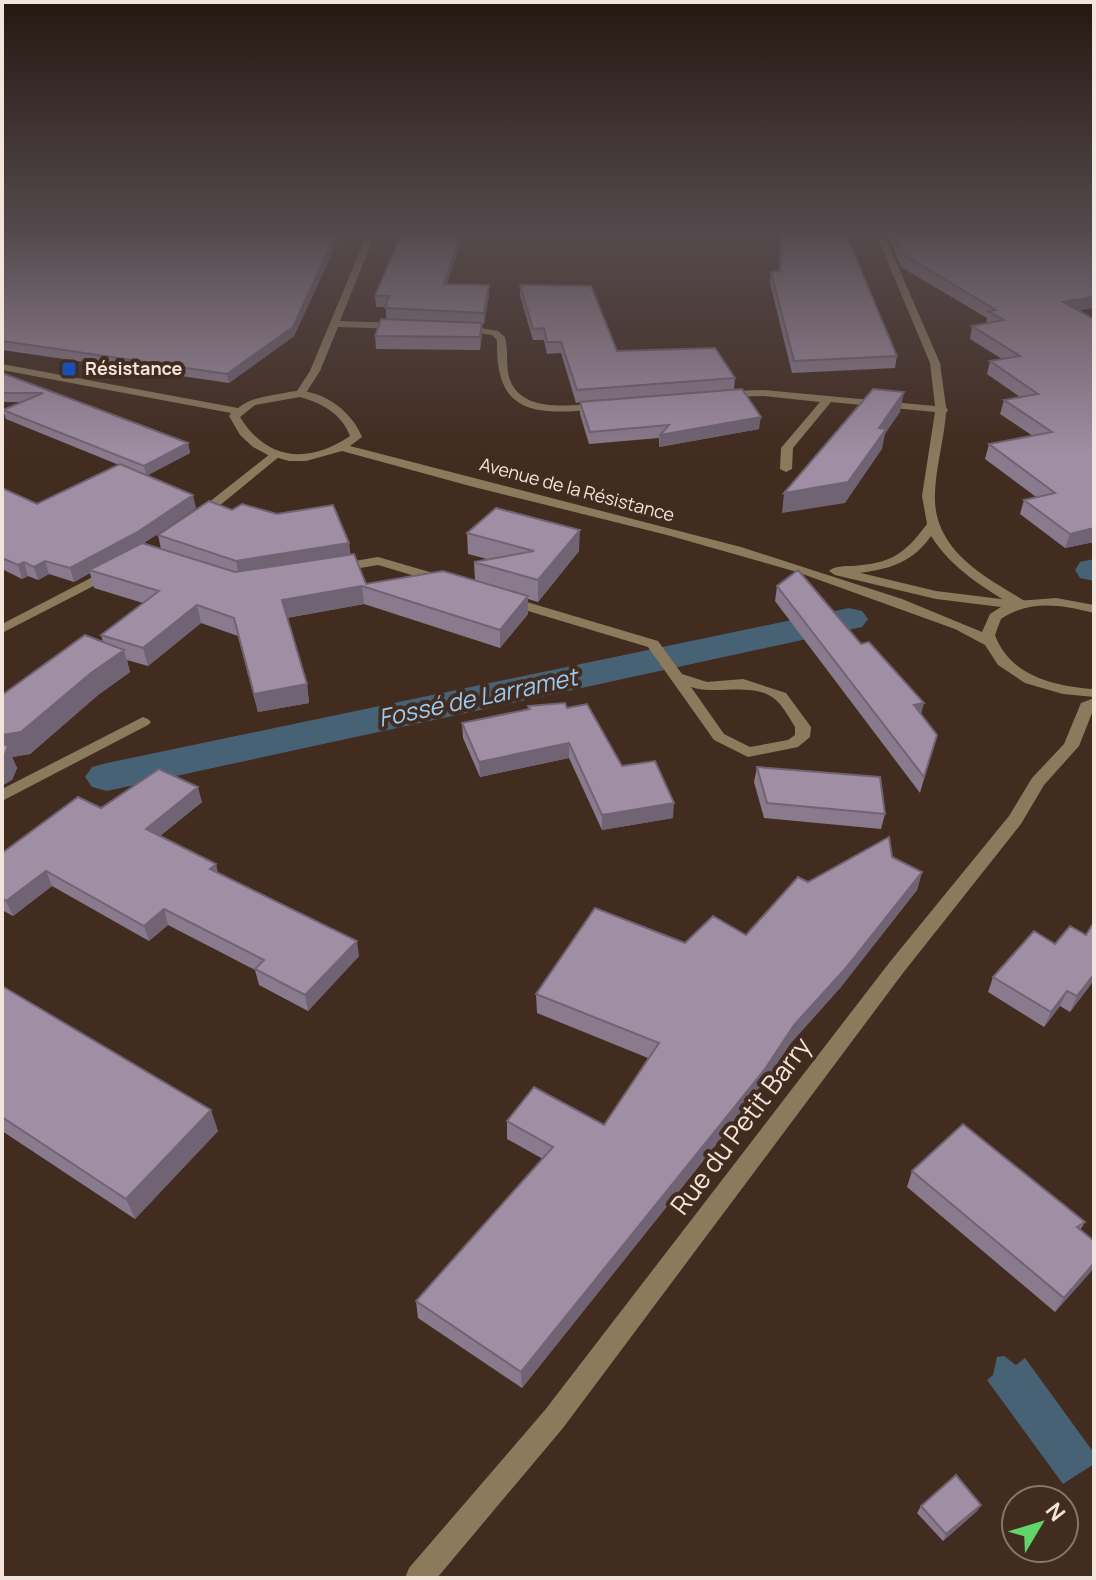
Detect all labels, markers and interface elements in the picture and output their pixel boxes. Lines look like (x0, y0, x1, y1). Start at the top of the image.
place label: Résistance (85, 356, 183, 380)
marker: Résistance (60, 360, 78, 378)
street label: Avenue de la Résistance (477, 451, 677, 527)
water label: Fossé de Larramet (375, 659, 583, 734)
street label: Rue du Petit Barry (661, 1029, 819, 1222)
north arrow (1000, 1484, 1080, 1564)
text: N (1039, 1496, 1072, 1527)

